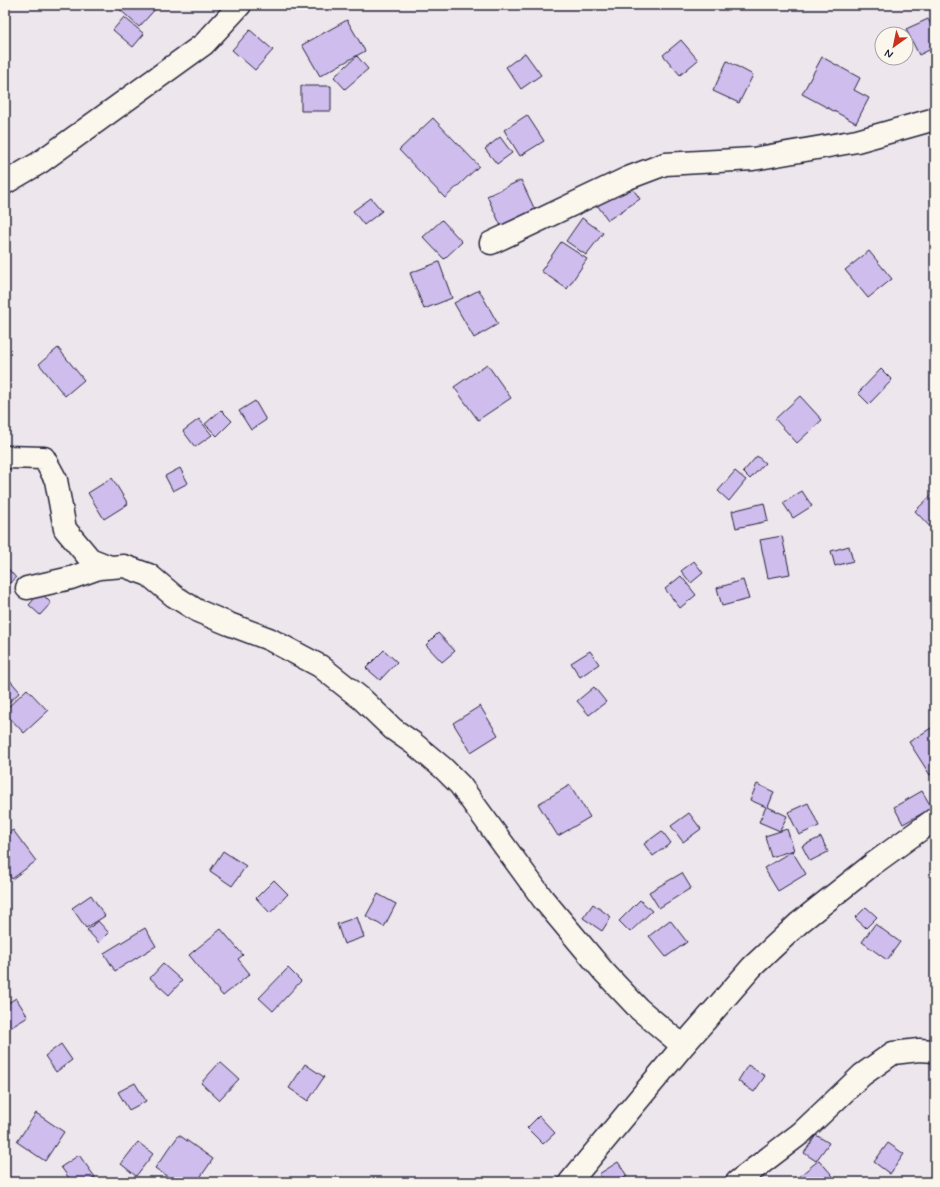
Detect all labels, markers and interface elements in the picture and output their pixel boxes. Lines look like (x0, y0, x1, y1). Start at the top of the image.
north arrow (874, 26, 914, 66)
text: N (882, 46, 896, 61)

